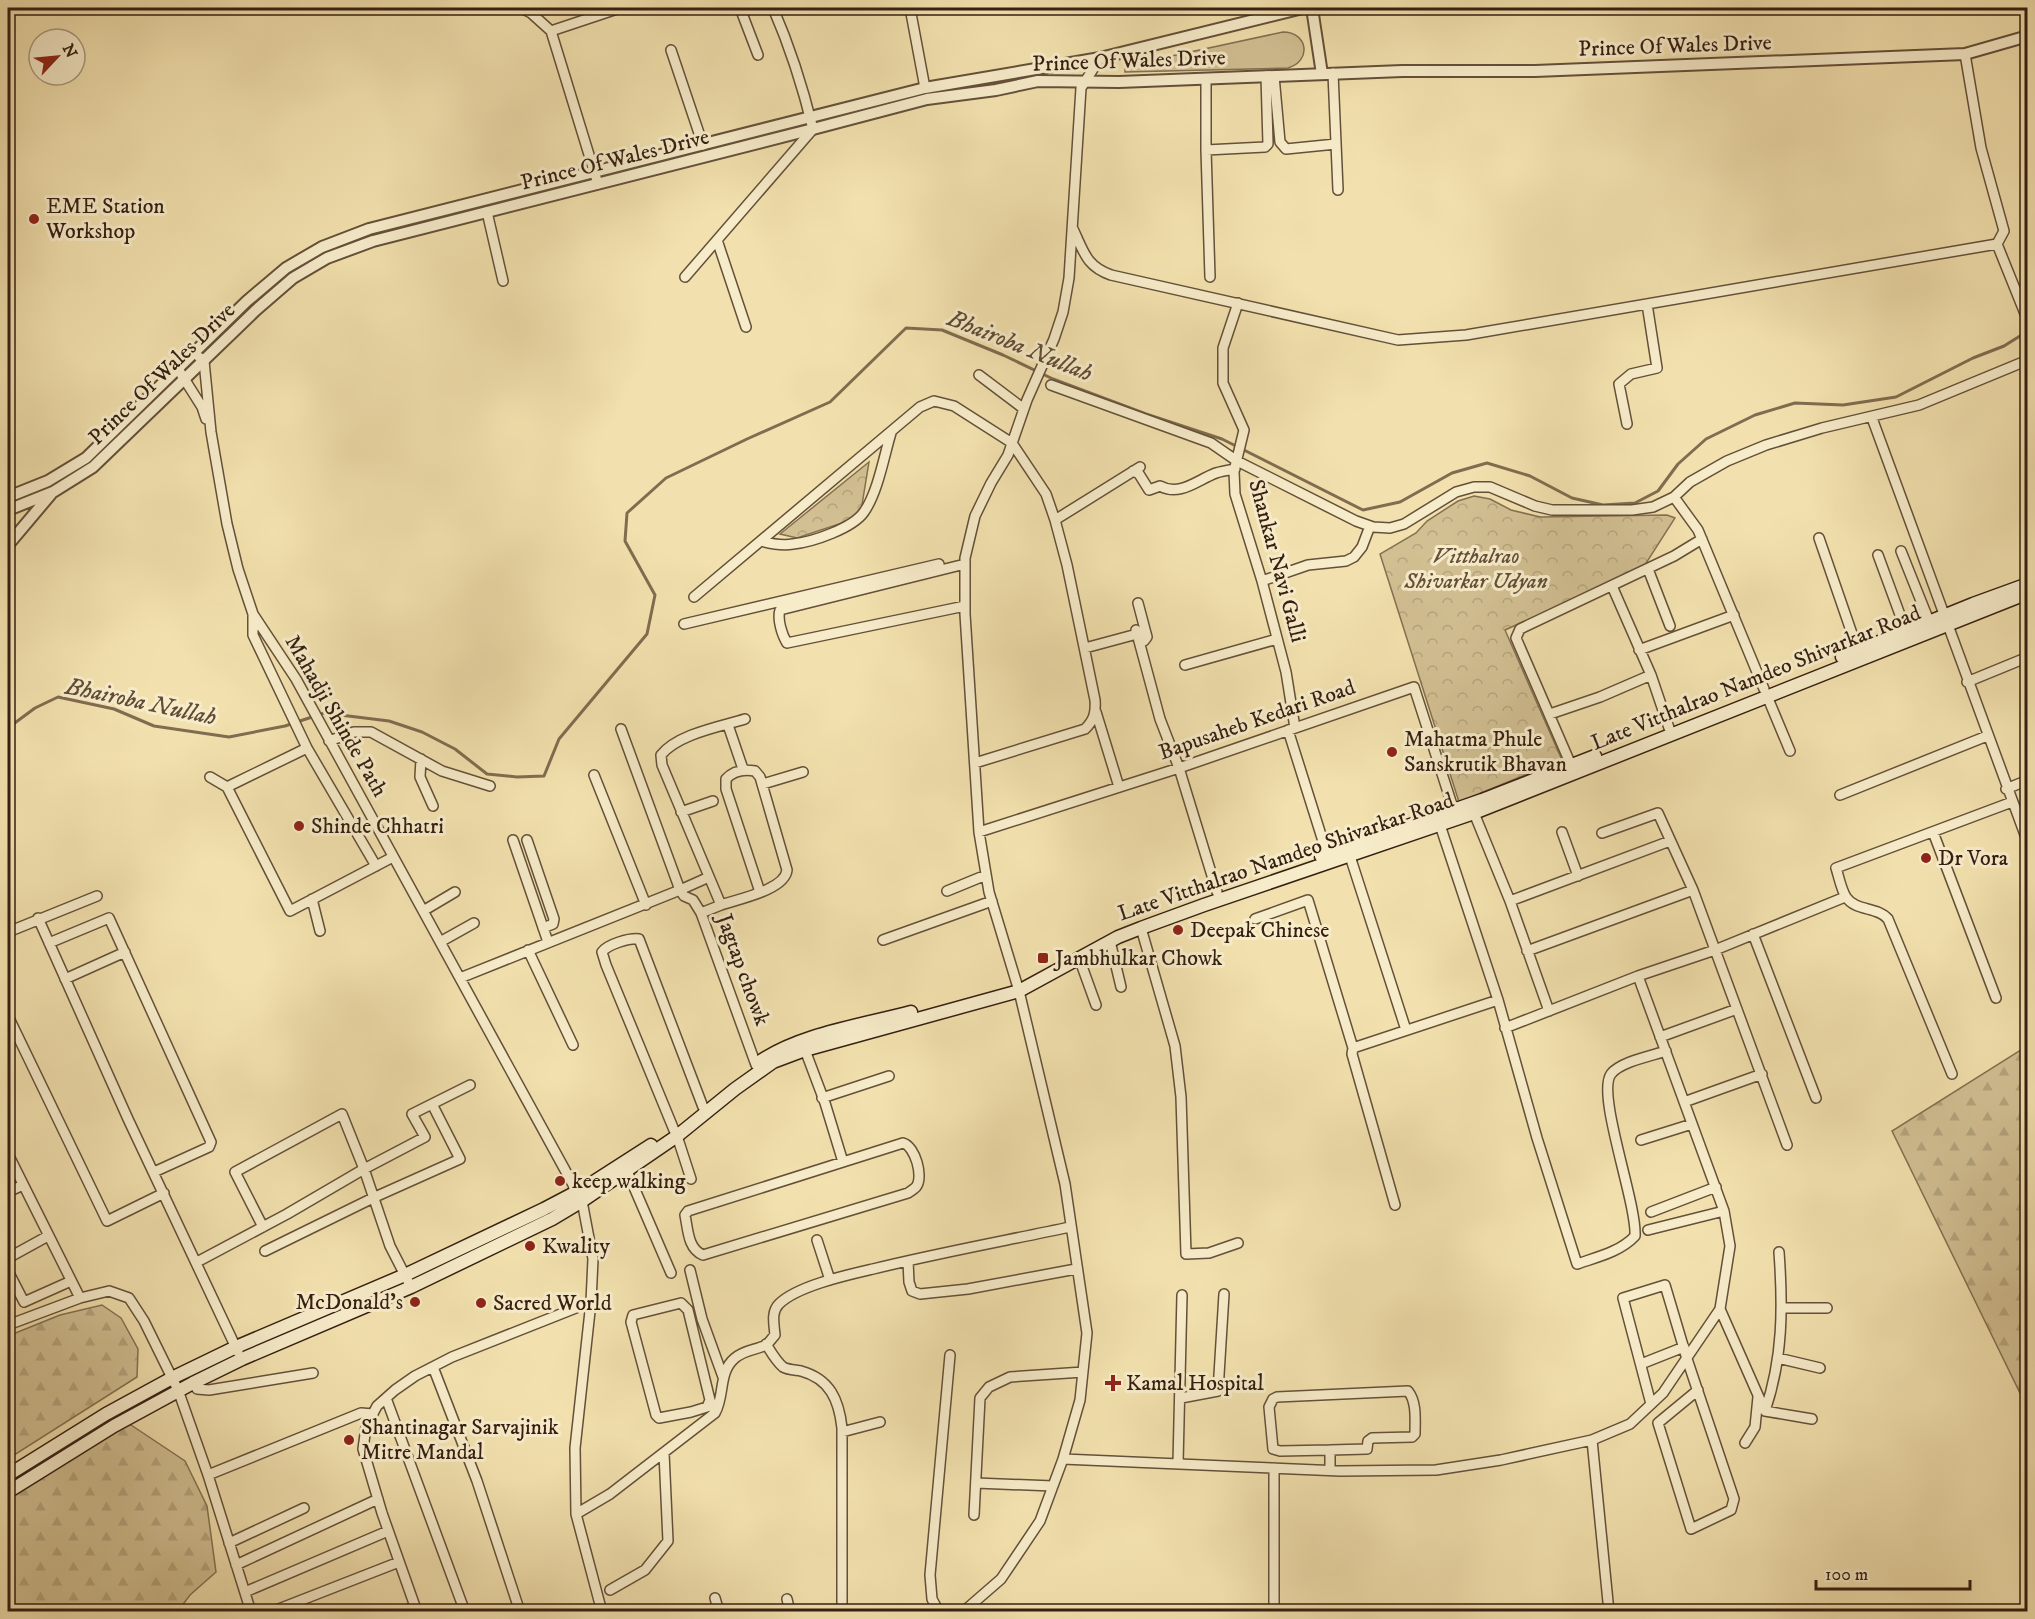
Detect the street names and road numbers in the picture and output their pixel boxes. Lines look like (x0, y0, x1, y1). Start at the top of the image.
street label: Prince Of Wales Drive (1578, 29, 1772, 63)
street label: Prince Of Wales Drive (1032, 44, 1226, 78)
street label: Prince Of Wales Drive (518, 123, 712, 197)
street label: Prince Of Wales Drive (83, 297, 241, 451)
street label: Shankar Navi Galli (1242, 477, 1312, 645)
street label: Late Vitthalrao Namdeo Shivarkar Road (1587, 599, 1925, 757)
street label: Mahadji Shinde Path (279, 630, 394, 802)
street label: Bapusaheb Kedari Road (1155, 674, 1359, 766)
street label: Late Vitthalrao Namdeo Shivarkar Road (1115, 787, 1457, 927)
street label: Jagtap chowk (710, 909, 776, 1030)

